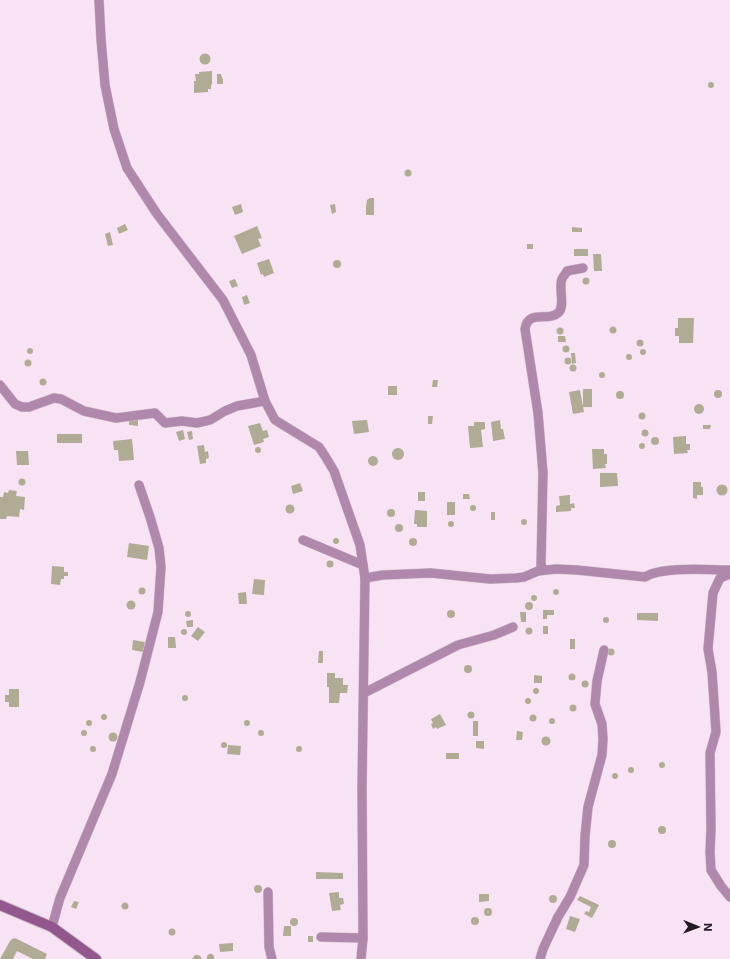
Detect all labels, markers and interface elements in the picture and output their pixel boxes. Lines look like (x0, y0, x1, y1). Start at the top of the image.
north arrow (678, 907, 718, 947)
text: N (701, 923, 715, 931)

